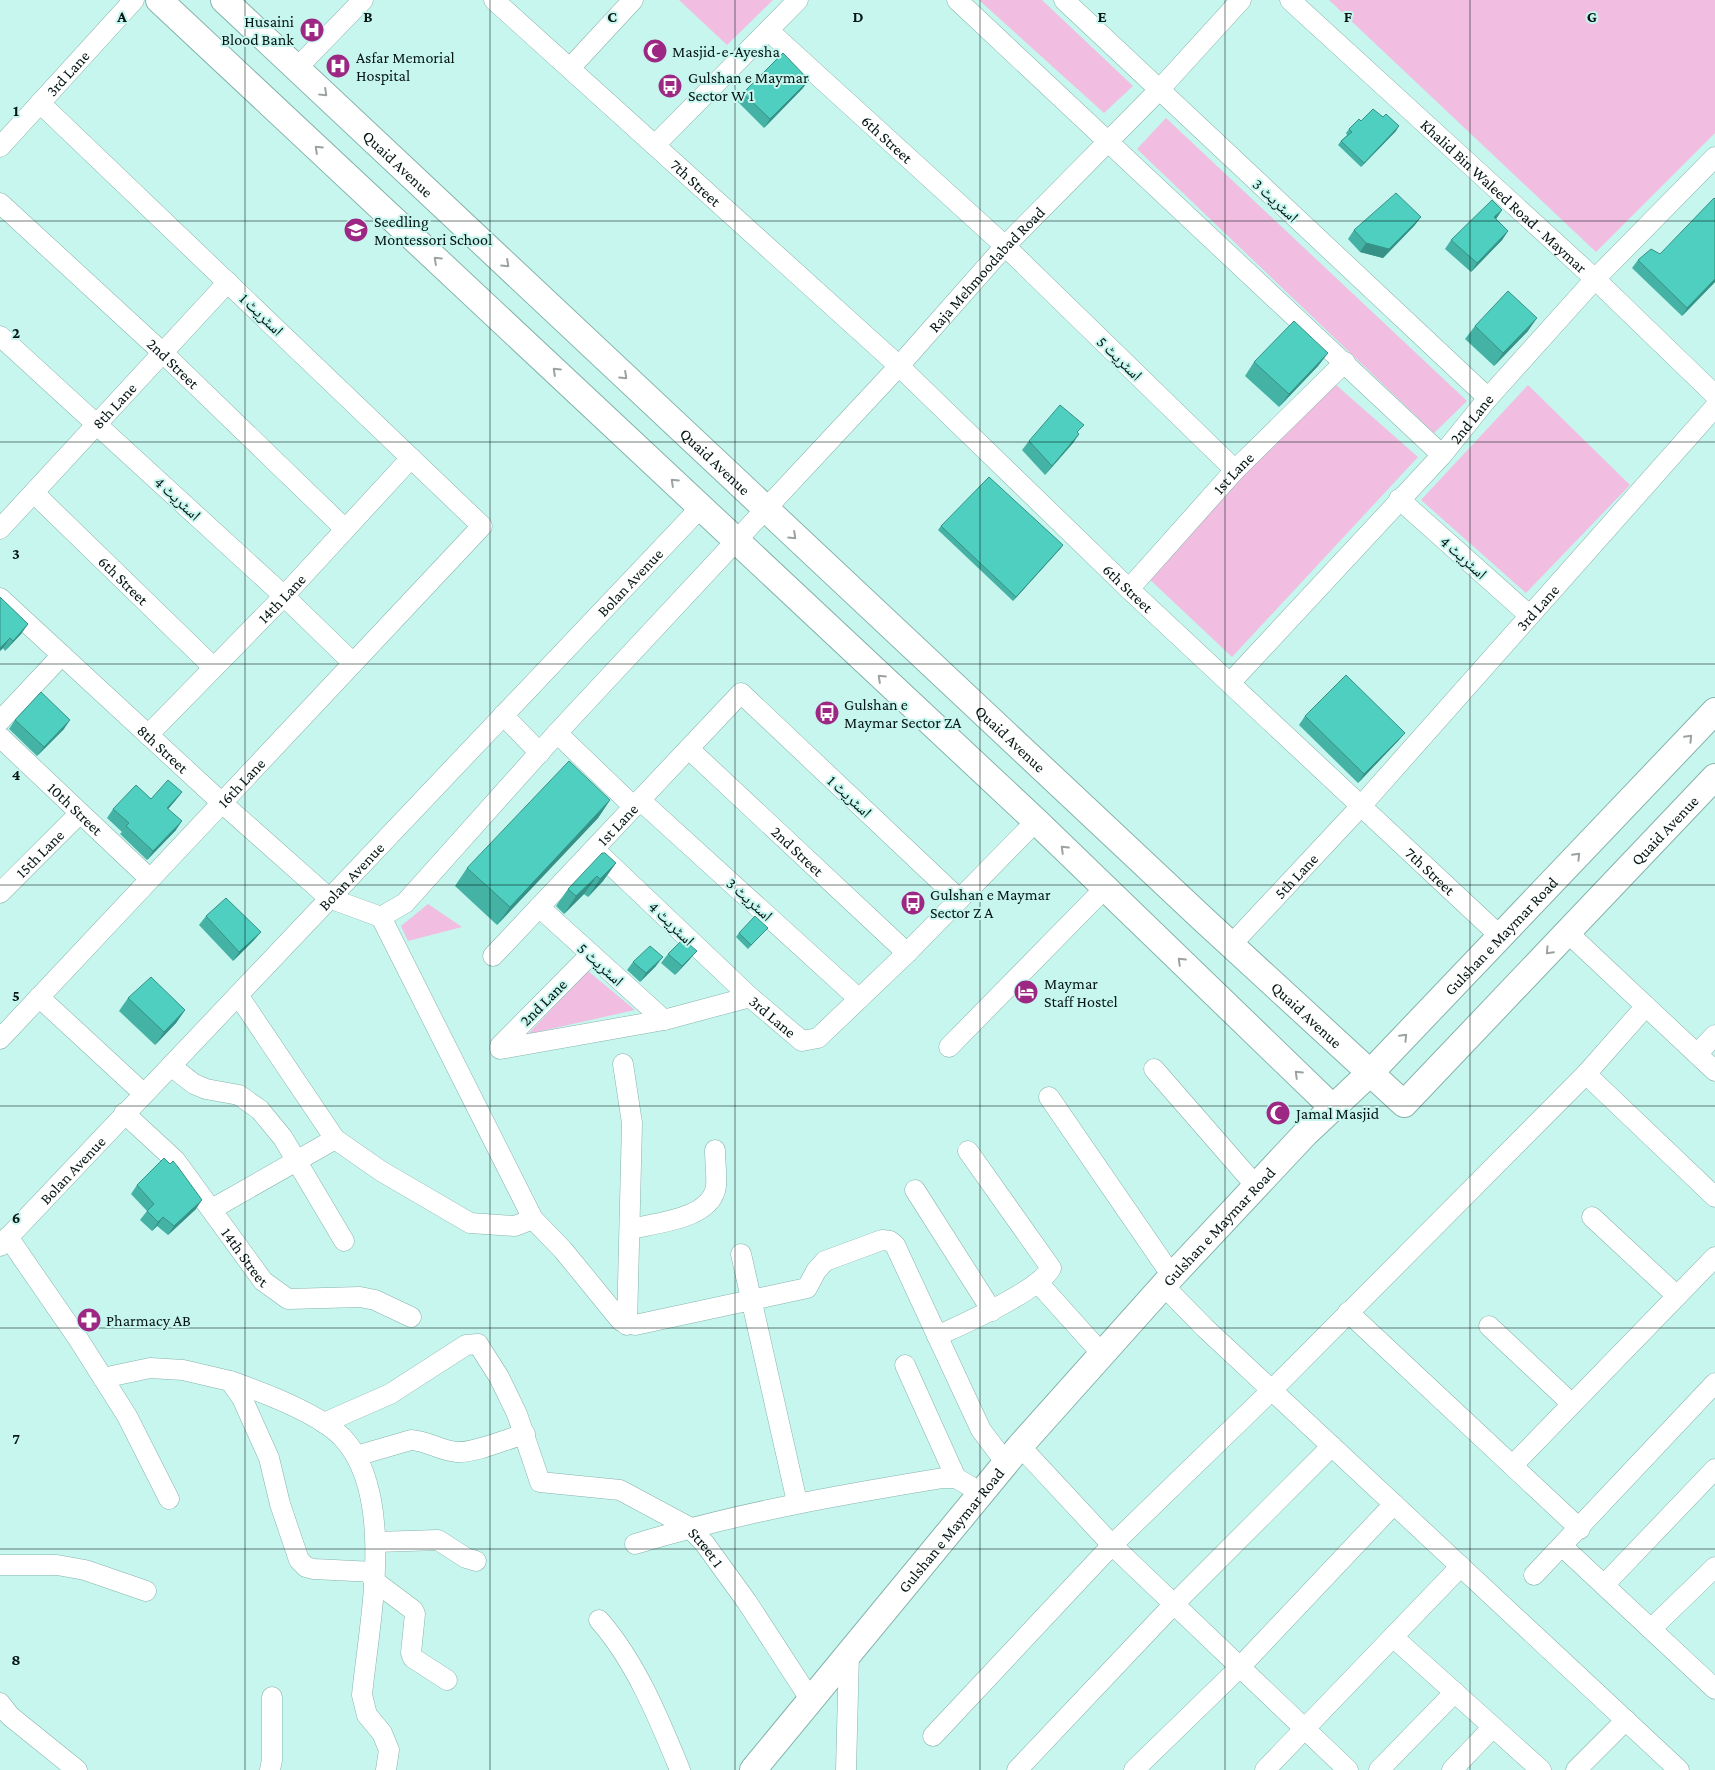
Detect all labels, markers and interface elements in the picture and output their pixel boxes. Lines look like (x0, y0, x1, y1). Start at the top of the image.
text: A (116, 8, 127, 25)
text: B (363, 8, 373, 25)
text: C (607, 8, 617, 25)
text: D (852, 8, 864, 25)
text: E (1097, 8, 1107, 25)
text: F (1344, 8, 1353, 25)
text: G (1587, 8, 1597, 25)
place label: Husaini Blood Bank (221, 13, 294, 48)
hospital icon: Husaini Blood Bank (299, 17, 325, 43)
mosque icon: Masjid-e-Ayesha (642, 38, 668, 64)
place label: Masjid-e-Ayesha (672, 43, 780, 61)
street label: 3rd Lane (43, 47, 93, 100)
place label: Asfar Memorial Hospital (356, 49, 455, 85)
hospital icon: Asfar Memorial Hospital (325, 53, 351, 79)
place label: Gulshan e Maymar Sector W 1 (688, 69, 809, 104)
bus stop icon: Gulshan e Maymar Sector W 1 (657, 73, 683, 99)
one-way arrow (318, 87, 327, 96)
text: 1 (13, 102, 19, 119)
street label: 6th Street (858, 112, 916, 167)
street label: Khalid Bin Waleed Road - Maymar (1417, 116, 1590, 276)
street label: Quaid Avenue (360, 127, 436, 201)
one-way arrow (315, 146, 324, 155)
street label: 7th Street (667, 156, 725, 210)
street label: اسٹریٹ 3 (1249, 175, 1302, 226)
street label: Raja Mehmoodabad Road (925, 203, 1048, 335)
place label: Seedling Montessori School (374, 213, 492, 248)
school or university icon: Seedling Montessori School (343, 217, 369, 243)
one-way arrow (433, 257, 442, 266)
one-way arrow (501, 258, 510, 267)
street label: اسٹریٹ 1 (236, 290, 287, 340)
text: 2 (12, 324, 20, 341)
street label: اسٹریٹ 5 (1093, 333, 1146, 385)
street label: 2nd Street (144, 335, 203, 393)
one-way arrow (552, 368, 561, 377)
one-way arrow (619, 370, 628, 379)
street label: 8th Lane (89, 379, 140, 432)
street label: 2nd Lane (1447, 391, 1497, 447)
street label: Quaid Avenue (677, 425, 753, 498)
street label: 1st Lane (1210, 449, 1257, 498)
street label: اسٹریٹ 4 (151, 473, 204, 525)
one-way arrow (671, 479, 680, 488)
one-way arrow (787, 530, 796, 539)
street label: اسٹریٹ 4 (1436, 532, 1490, 583)
text: 3 (12, 545, 20, 562)
street label: Bolan Avenue (594, 545, 666, 620)
street label: 6th Street (95, 553, 152, 609)
street label: 6th Street (1099, 561, 1157, 617)
street label: 14th Lane (254, 571, 309, 627)
street label: 3rd Lane (1513, 581, 1562, 634)
one-way arrow (878, 675, 887, 684)
place label: Gulshan e Maymar Sector ZA (844, 696, 962, 732)
bus stop icon: Gulshan e Maymar Sector ZA (814, 700, 840, 726)
street label: Quaid Avenue (972, 702, 1049, 776)
street label: 8th Street (134, 721, 192, 777)
one-way arrow (1683, 735, 1692, 744)
street label: 16th Lane (214, 755, 269, 811)
text: 4 (12, 766, 21, 783)
street label: اسٹریٹ 1 (824, 772, 875, 822)
street label: 10th Street (44, 779, 106, 839)
street label: Quaid Avenue (1628, 792, 1702, 869)
street label: 1st Lane (594, 800, 641, 849)
street label: 2nd Street (768, 823, 828, 880)
street label: 15th Lane (12, 826, 67, 881)
street label: Bolan Avenue (315, 839, 387, 914)
street label: 7th Street (1402, 844, 1459, 899)
one-way arrow (1061, 846, 1070, 855)
street label: 5th Lane (1271, 850, 1321, 902)
one-way arrow (1571, 853, 1580, 862)
street label: Gulshan e Maymar Road (1441, 873, 1561, 999)
street label: اسٹریٹ 3 (723, 874, 776, 925)
place label: Gulshan e Maymar Sector Z A (930, 886, 1051, 921)
bus stop icon: Gulshan e Maymar Sector Z A (900, 890, 926, 916)
street label: اسٹریٹ 4 (645, 898, 698, 950)
street label: اسٹریٹ 5 (574, 939, 627, 990)
one-way arrow (1546, 946, 1555, 955)
one-way arrow (1178, 958, 1187, 967)
place label: Maymar Staff Hostel (1044, 975, 1118, 1010)
street label: 2nd Lane (517, 976, 570, 1029)
hotel icon: Maymar Staff Hostel (1013, 979, 1039, 1005)
street label: Quaid Avenue (1268, 979, 1345, 1052)
text: 5 (12, 987, 20, 1004)
street label: 3rd Lane (746, 992, 799, 1041)
one-way arrow (1398, 1034, 1407, 1043)
one-way arrow (1295, 1071, 1304, 1080)
mosque icon: Jamal Masjid (1265, 1100, 1291, 1126)
place label: Jamal Masjid (1294, 1105, 1380, 1123)
street label: Bolan Avenue (37, 1133, 109, 1208)
street label: Gulshan e Maymar Road (1159, 1163, 1279, 1289)
text: 6 (12, 1209, 20, 1226)
street label: 14th Street (218, 1225, 271, 1291)
pharmacy icon: Pharmacy AB (76, 1307, 102, 1333)
place label: Pharmacy AB (106, 1312, 191, 1330)
text: 7 (12, 1430, 20, 1447)
street label: Gulshan e Maymar Road (895, 1464, 1008, 1596)
street label: Street 1 (685, 1524, 727, 1571)
text: 8 (11, 1651, 21, 1668)

